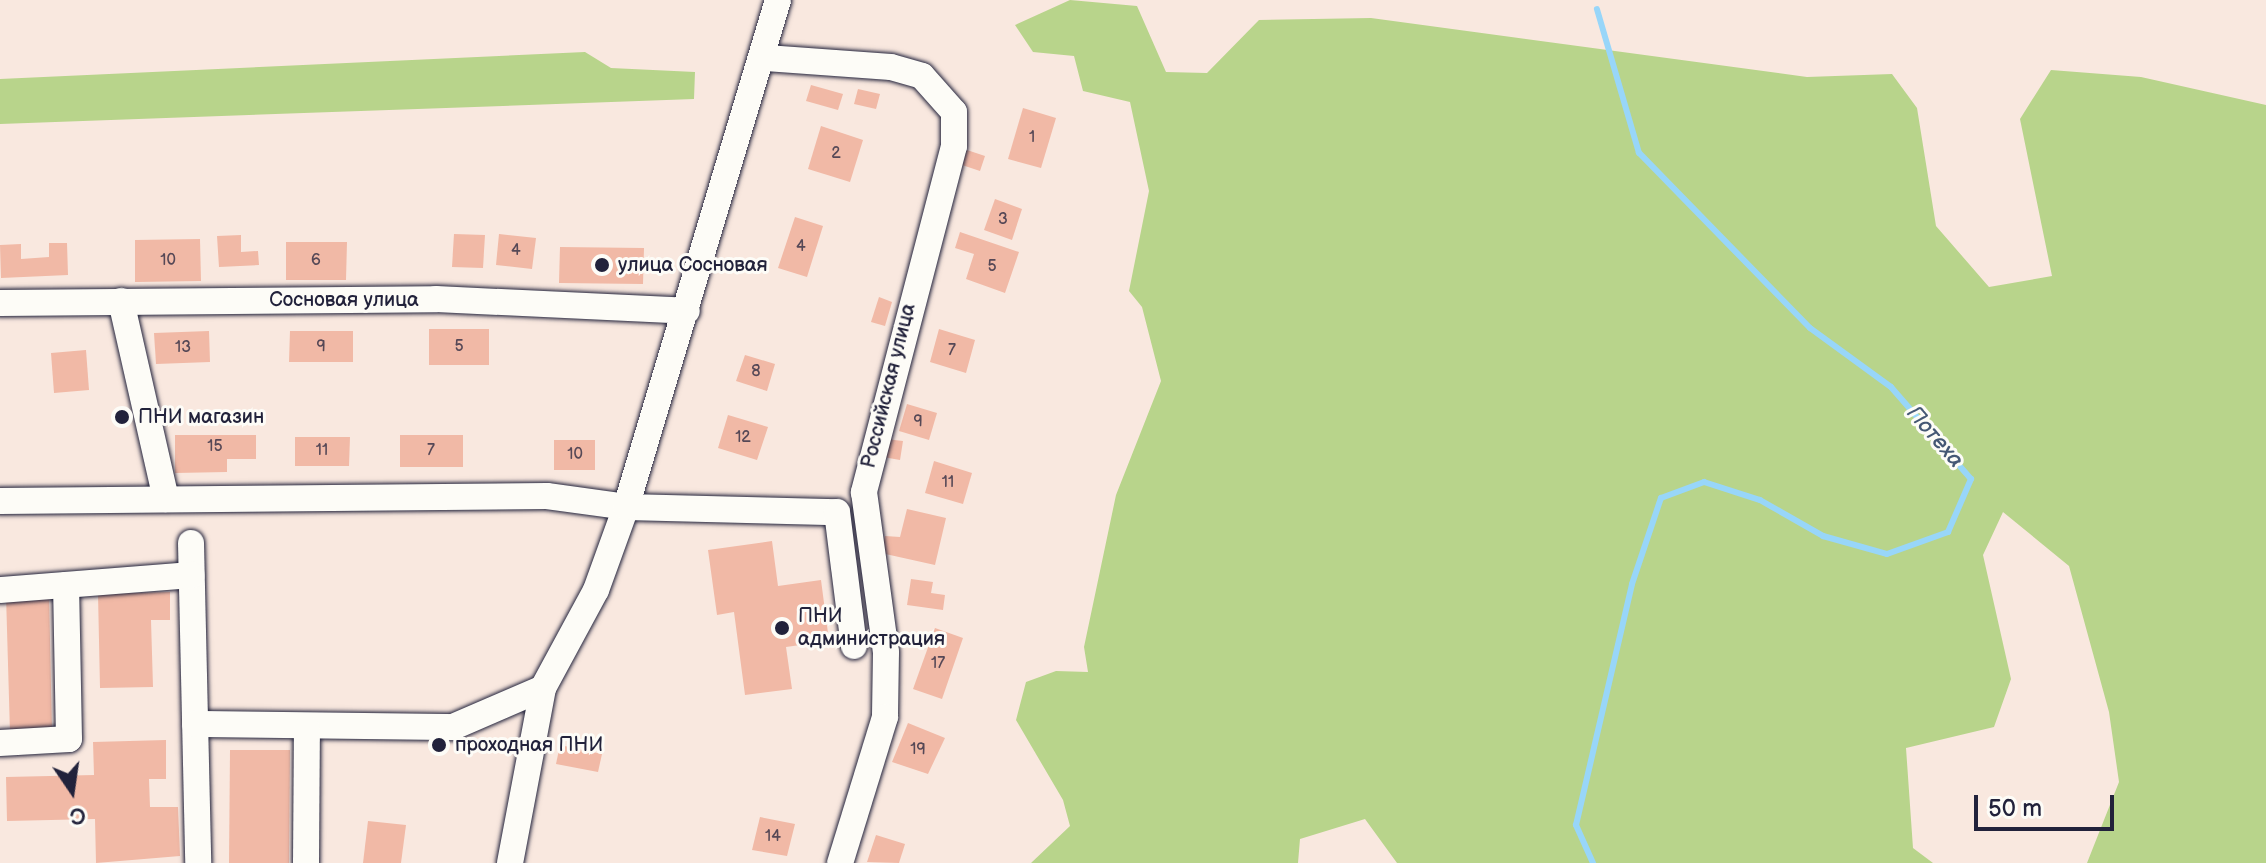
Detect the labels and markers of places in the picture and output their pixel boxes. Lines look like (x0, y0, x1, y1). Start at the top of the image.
place label: улица Сосновая (618, 253, 768, 277)
marker: улица Сосновая (593, 256, 611, 274)
place label: ПНИ магазин (138, 405, 264, 429)
marker: ПНИ магазин (113, 408, 131, 426)
place label: ПНИ администрация (798, 604, 945, 651)
marker: ПНИ администрация (773, 619, 791, 637)
place label: проходная ПНИ (455, 733, 603, 757)
marker: проходная ПНИ (430, 736, 448, 754)

